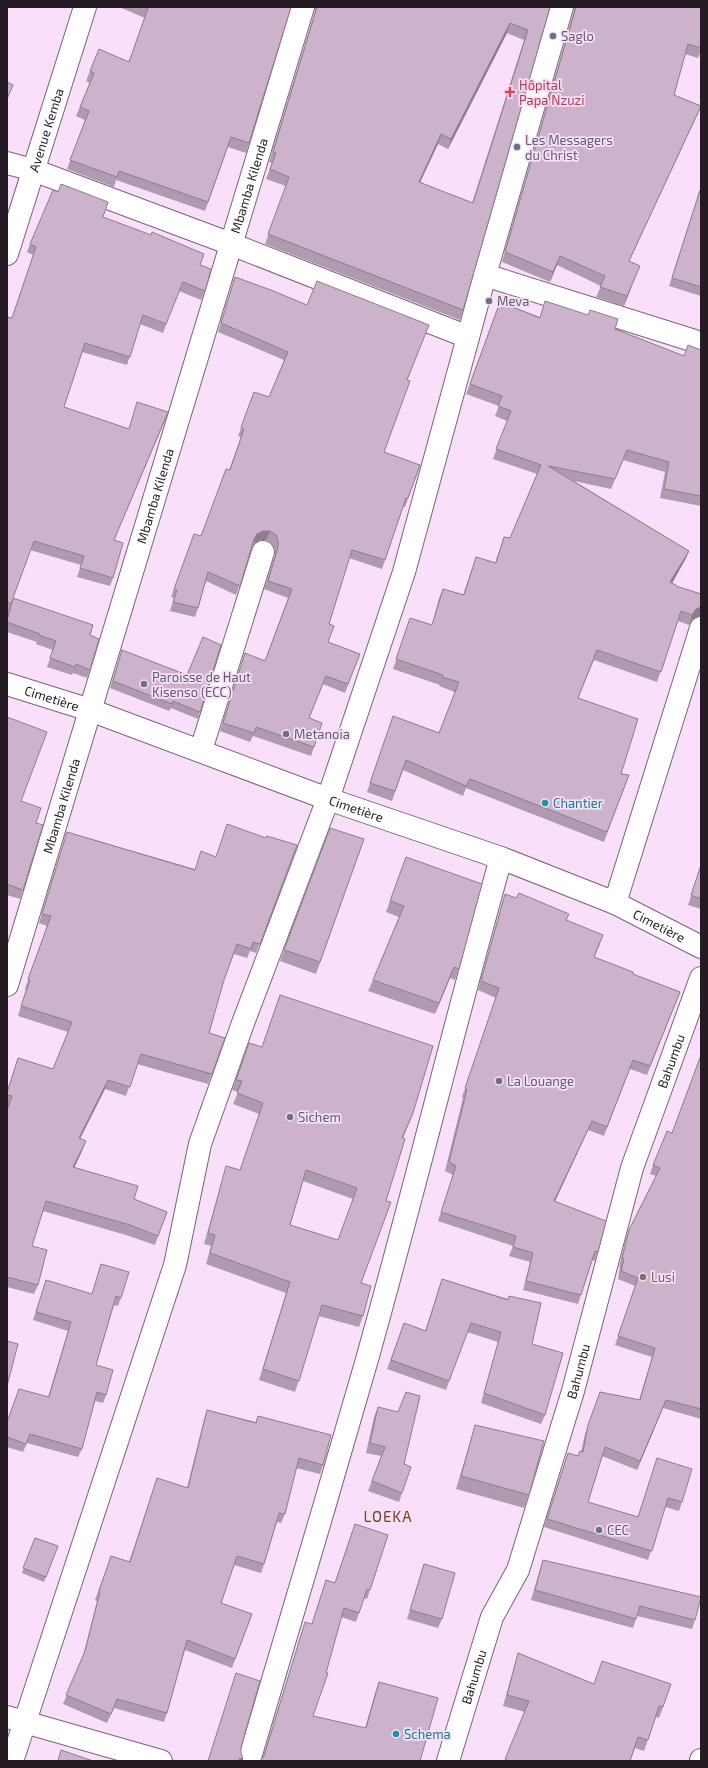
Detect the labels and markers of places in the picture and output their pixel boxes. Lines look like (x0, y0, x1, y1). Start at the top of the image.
place label: Saglo (561, 28, 594, 44)
marker: Saglo (548, 31, 558, 41)
place label: Hôpital Papa Nzuzi (519, 77, 584, 108)
marker: Hôpital Papa Nzuzi (504, 86, 516, 98)
place label: Les Messagers du Christ (525, 132, 613, 163)
marker: Les Messagers du Christ (512, 142, 522, 152)
place label: Meva (497, 293, 529, 309)
marker: Meva (484, 296, 494, 306)
place label: Paroisse de Haut Kisenso (ECC) (152, 669, 251, 700)
marker: Paroisse de Haut Kisenso (ECC) (139, 679, 149, 689)
place label: Metanoia (294, 726, 350, 742)
marker: Metanoia (281, 729, 291, 739)
place label: Chantier (553, 795, 603, 811)
marker: Chantier (540, 798, 550, 808)
place label: La Louange (507, 1073, 574, 1089)
marker: La Louange (494, 1076, 504, 1086)
place label: Sichem (298, 1109, 341, 1125)
marker: Sichem (285, 1112, 295, 1122)
place label: Lusi (651, 1269, 675, 1285)
marker: Lusi (638, 1272, 648, 1282)
place label: CEC (607, 1522, 629, 1538)
marker: CEC (594, 1525, 604, 1535)
place label: Schema (404, 1726, 451, 1742)
marker: Schema (391, 1729, 401, 1739)

